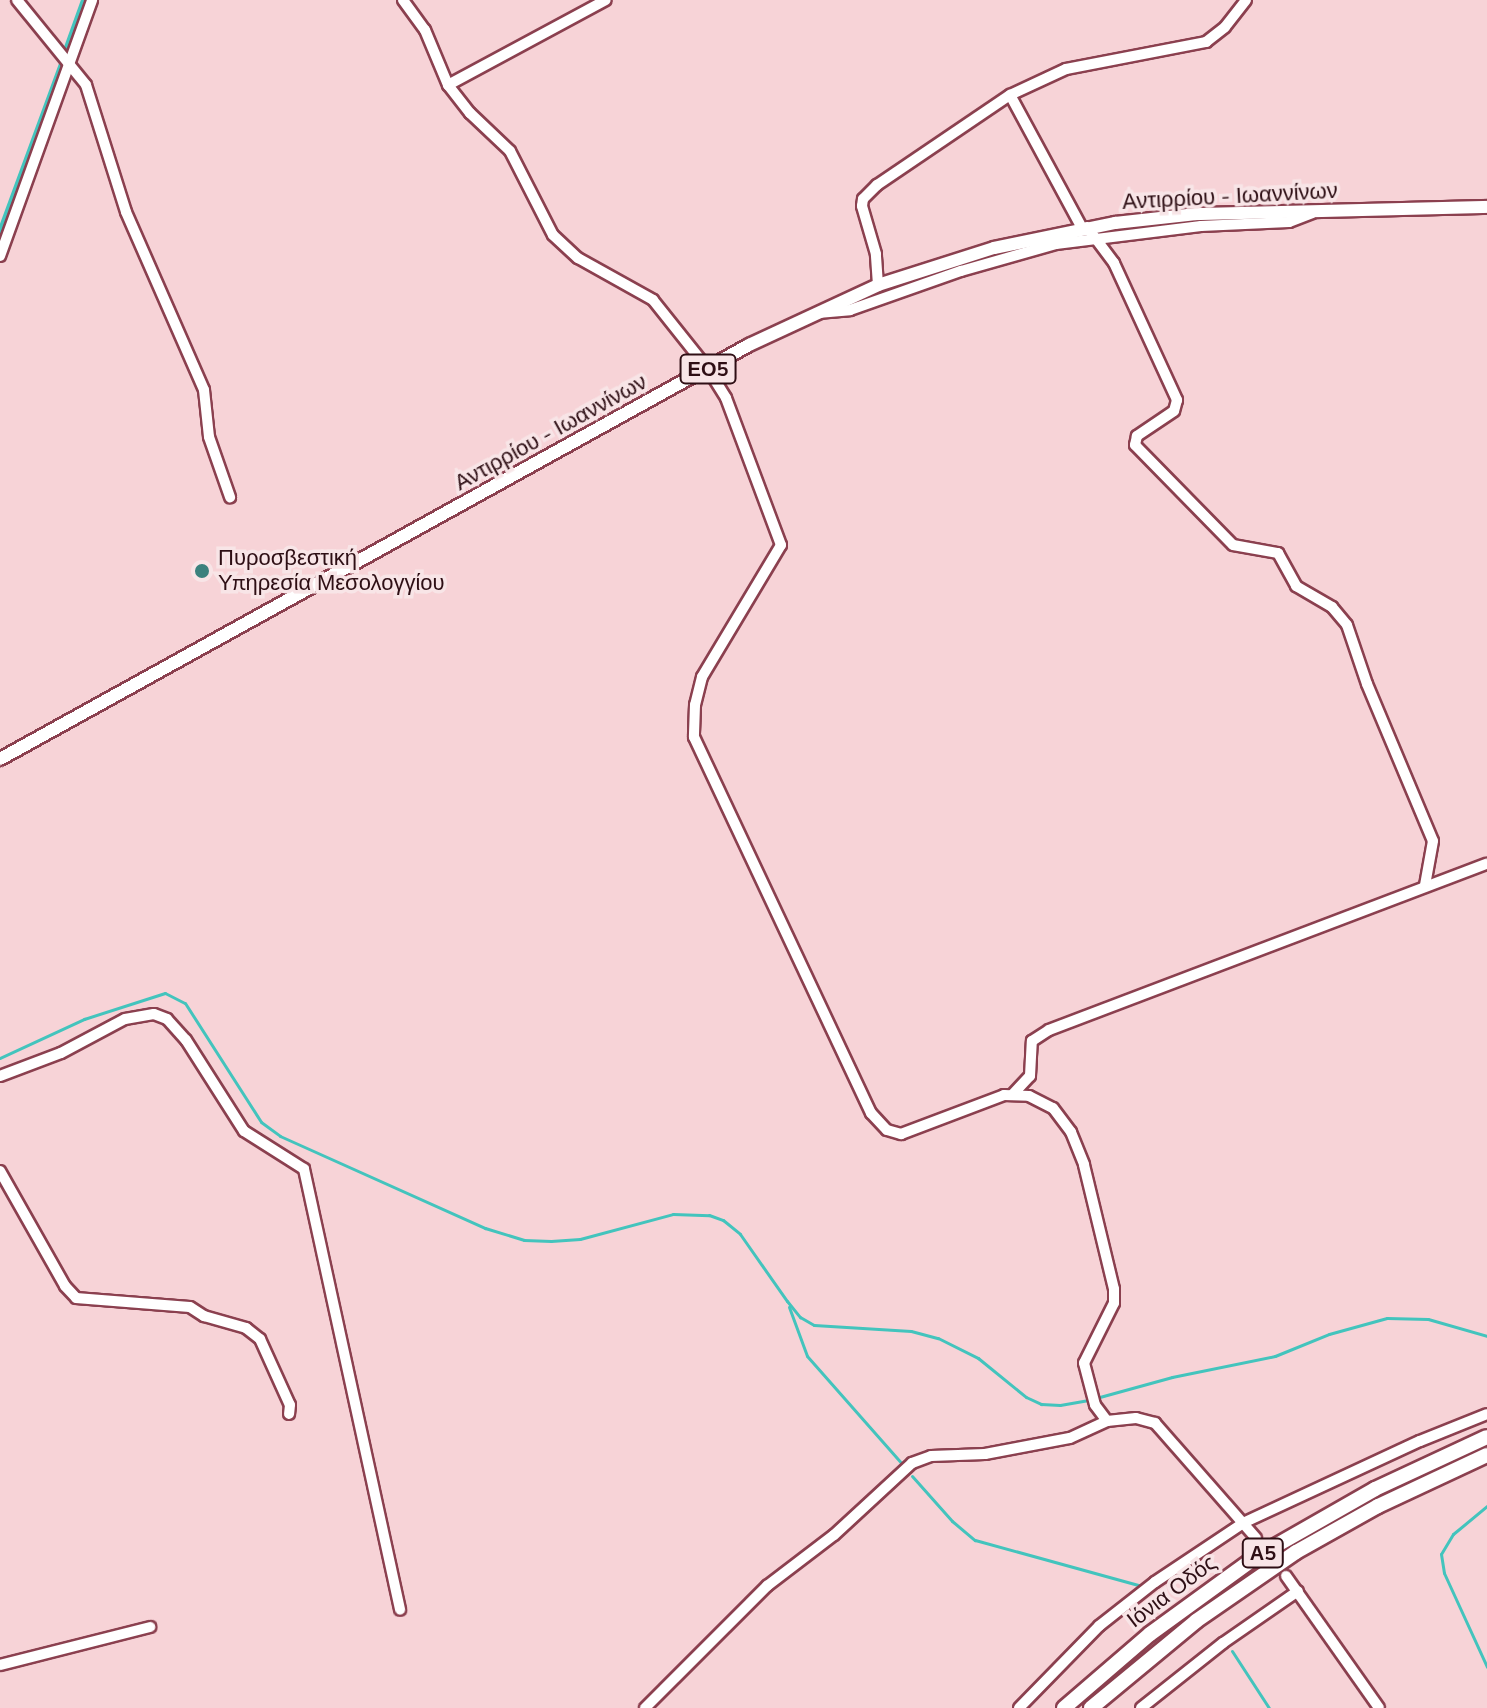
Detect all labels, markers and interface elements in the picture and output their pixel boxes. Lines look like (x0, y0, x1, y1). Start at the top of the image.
street label: Αντιρρίου - Ιωαννίνων (1122, 178, 1338, 216)
road number: ΕΟ5 (678, 353, 738, 385)
street label: Αντιρρίου - Ιωαννίνων (450, 369, 652, 497)
place label: Πυροσβεστική Υπηρεσία Μεσολογγίου (218, 545, 445, 596)
marker: Πυροσβεστική Υπηρεσία Μεσολογγίου (193, 562, 211, 580)
road number: Α5 (1241, 1537, 1285, 1569)
street label: Ιόνια Οδός (1122, 1550, 1222, 1634)

